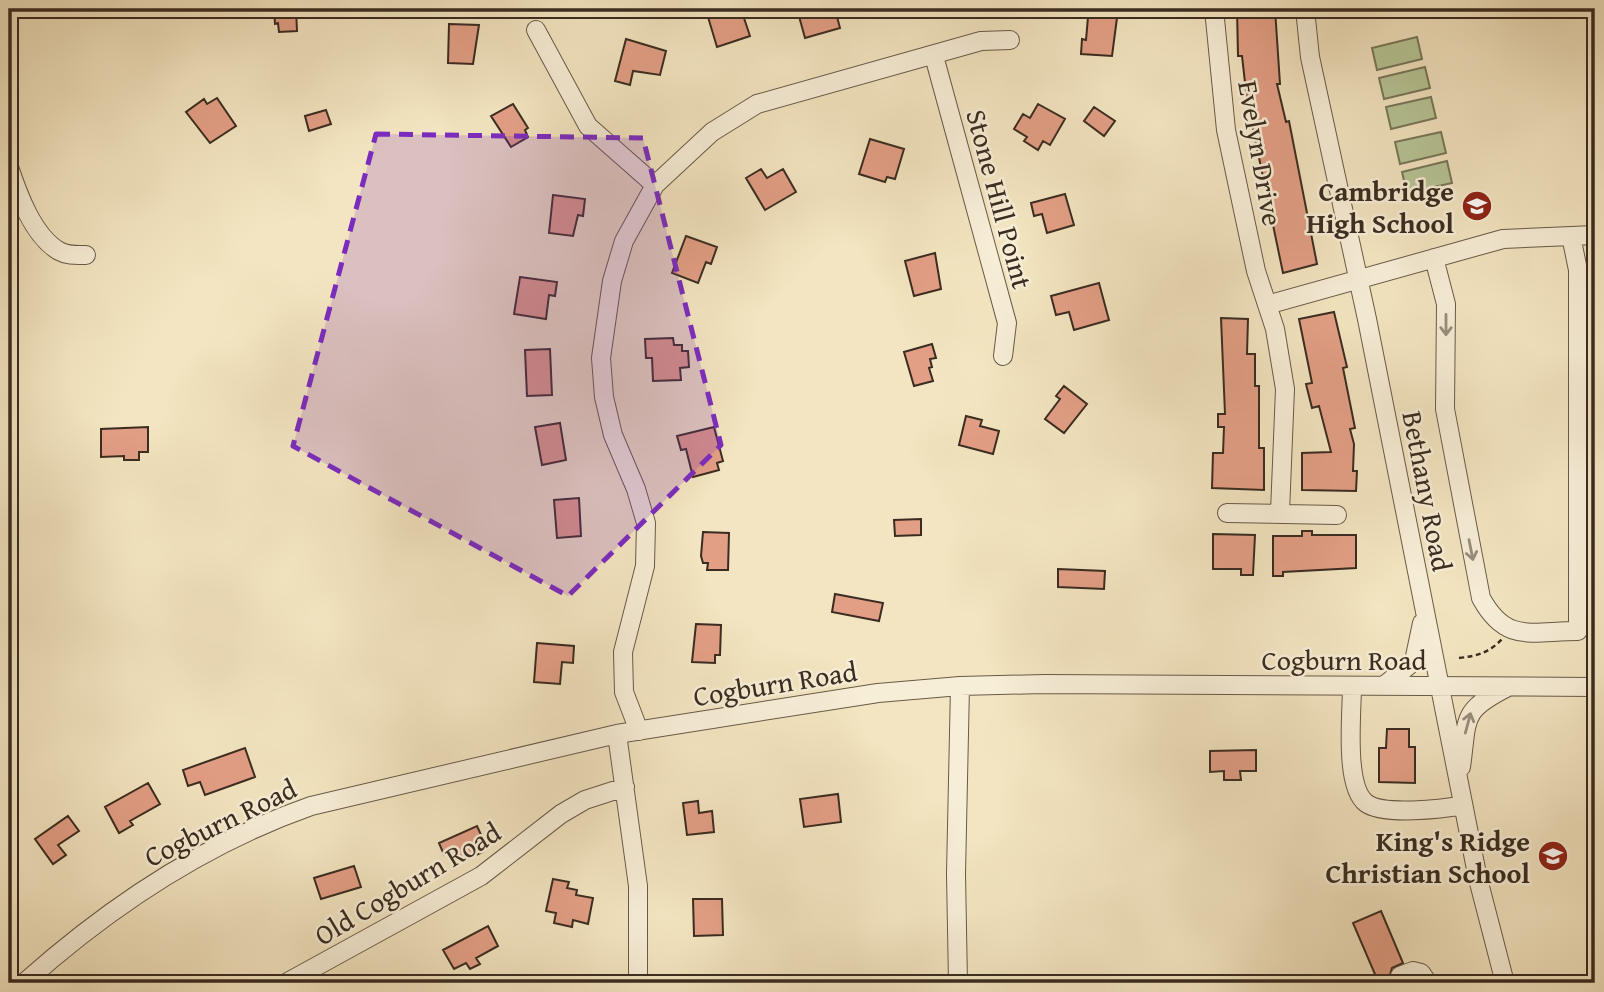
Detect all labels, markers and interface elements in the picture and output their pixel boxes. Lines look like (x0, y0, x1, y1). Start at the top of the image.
street label: Evelyn Drive (1228, 77, 1294, 229)
street label: Stone Hill Point (956, 105, 1044, 293)
place label: Cambridge High School (1306, 170, 1454, 243)
school or university icon: Cambridge High School (1460, 189, 1494, 223)
one-way arrow (1439, 313, 1453, 336)
street label: Bethany Road (1392, 407, 1464, 575)
one-way arrow (1465, 538, 1479, 561)
street label: Cogburn Road (1261, 639, 1427, 680)
street label: Cogburn Road (690, 650, 860, 716)
one-way arrow (1462, 712, 1475, 734)
street label: Cogburn Road (137, 767, 303, 877)
street label: Old Cogburn Road (306, 811, 508, 955)
place label: King's Ridge Christian School (1325, 820, 1530, 893)
school or university icon: King's Ridge Christian School (1536, 839, 1570, 873)

